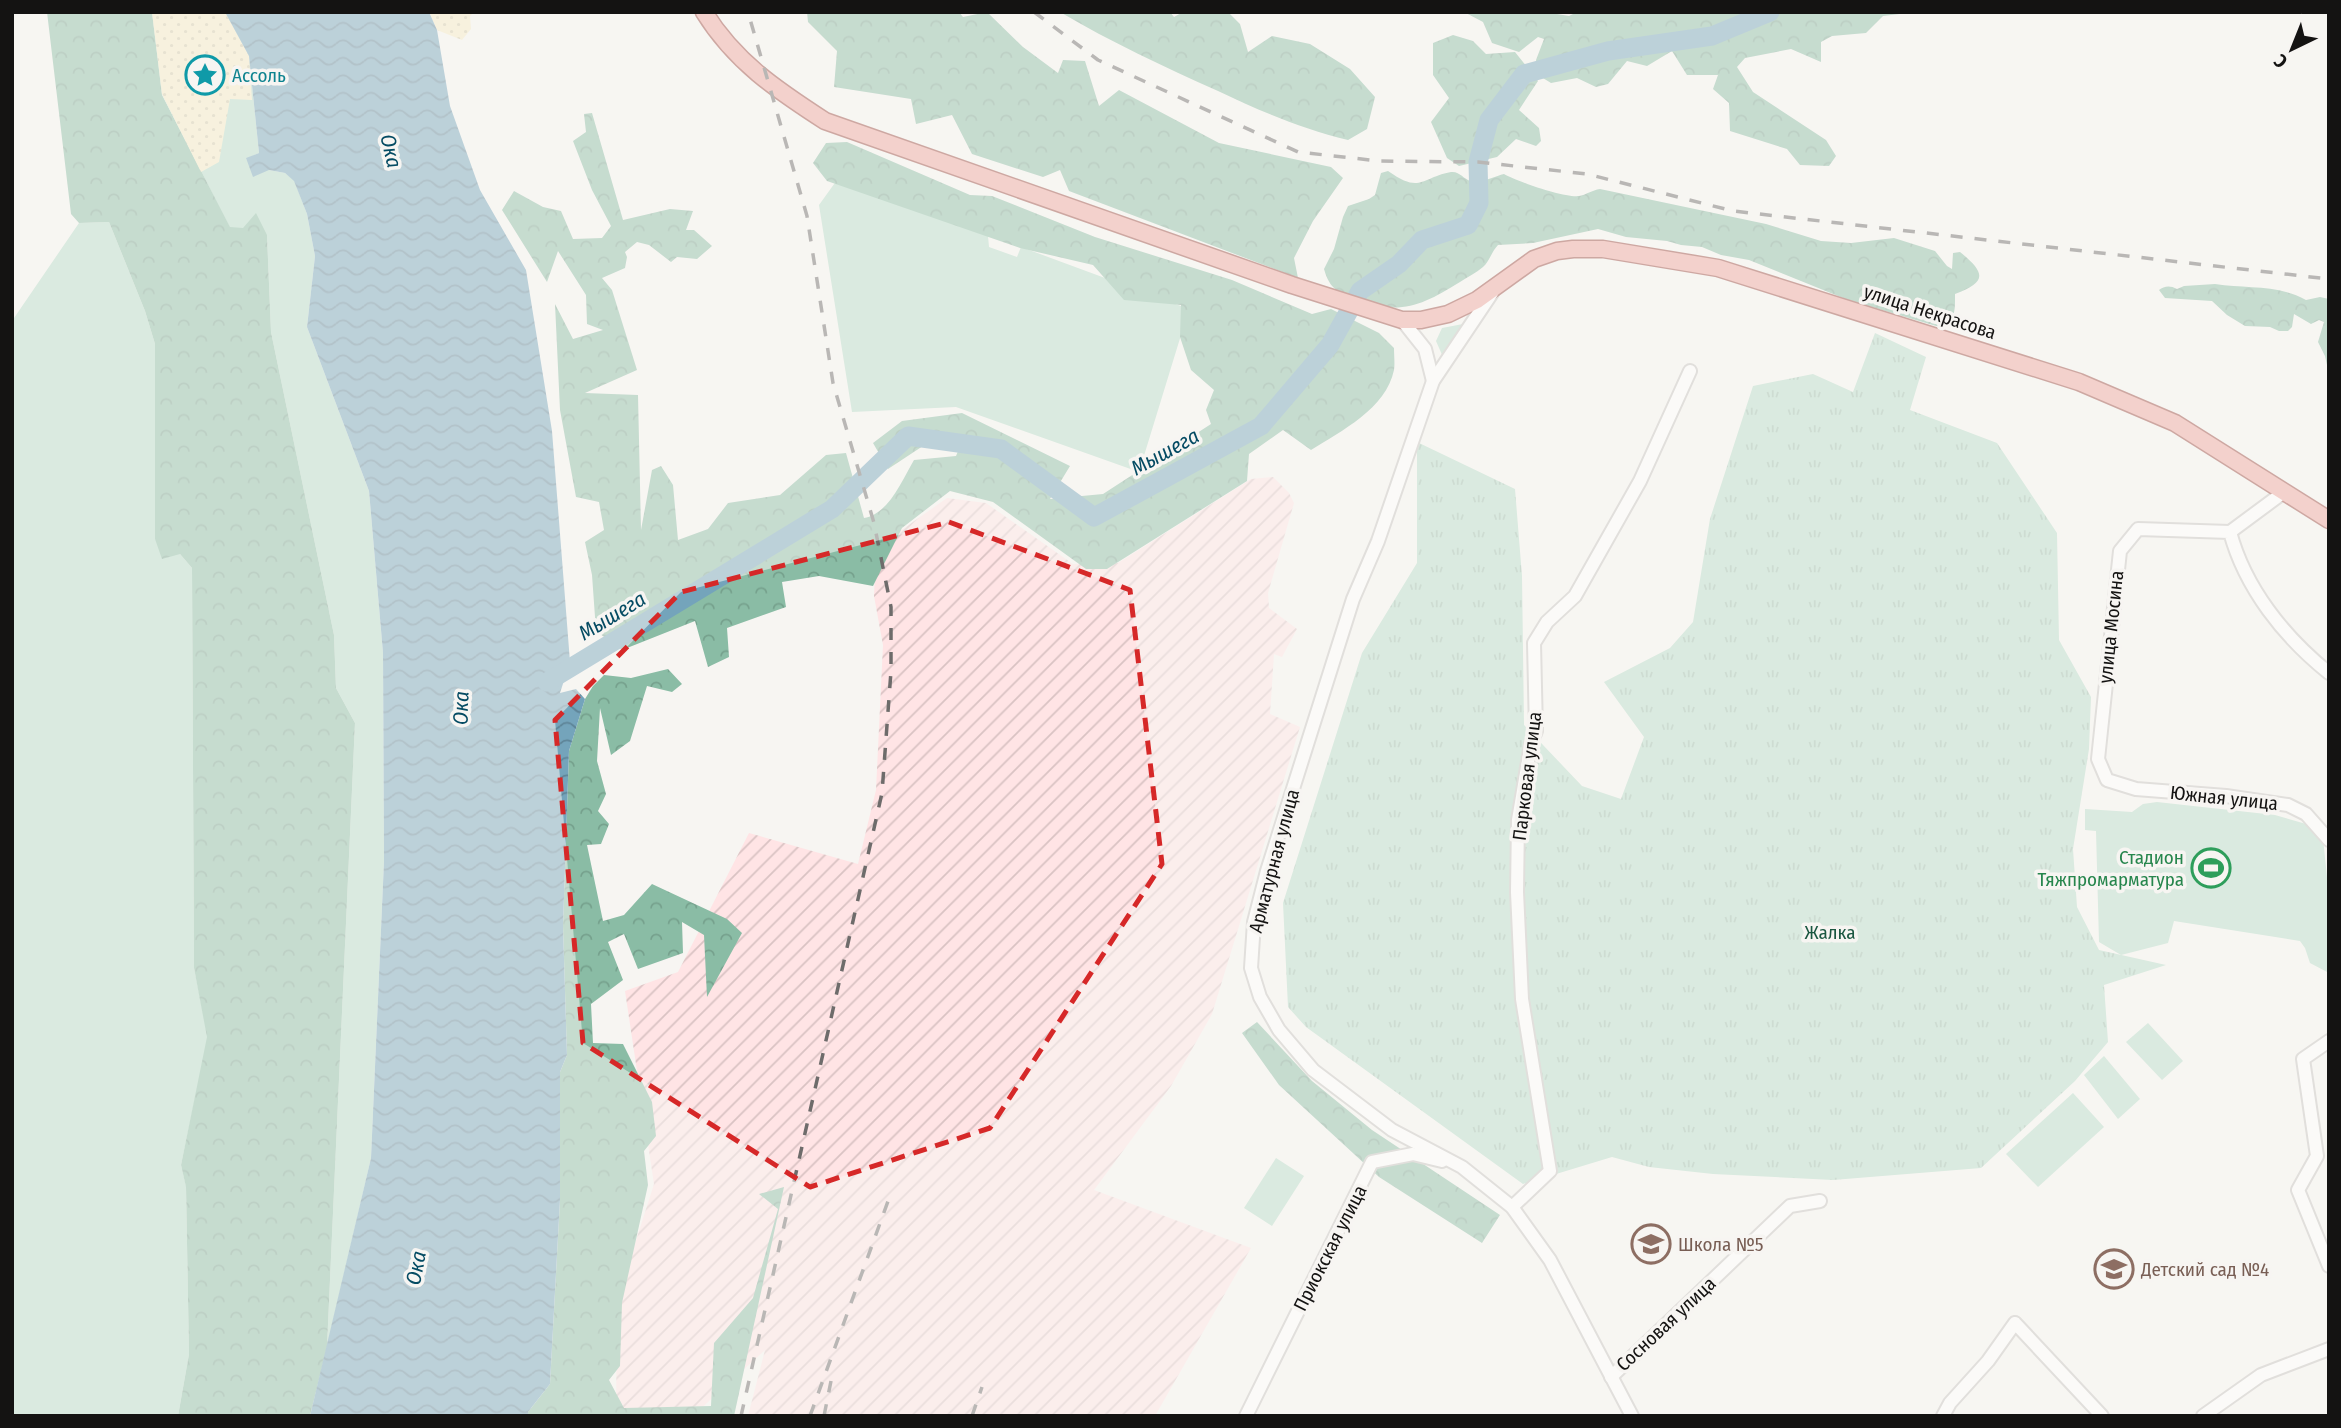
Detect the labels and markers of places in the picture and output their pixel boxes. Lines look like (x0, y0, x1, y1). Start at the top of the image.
place icon: Ассоль (184, 54, 226, 96)
place label: Ассоль (232, 64, 286, 87)
place label: Стадион Тяжпромарматура (2038, 846, 2184, 891)
sports icon: Стадион Тяжпромарматура (2190, 847, 2232, 889)
school or university icon: Школа №5 (1630, 1223, 1672, 1265)
place label: Школа №5 (1678, 1233, 1764, 1256)
school or university icon: Детский сад №4 (2093, 1248, 2135, 1290)
place label: Детский сад №4 (2140, 1258, 2269, 1281)

